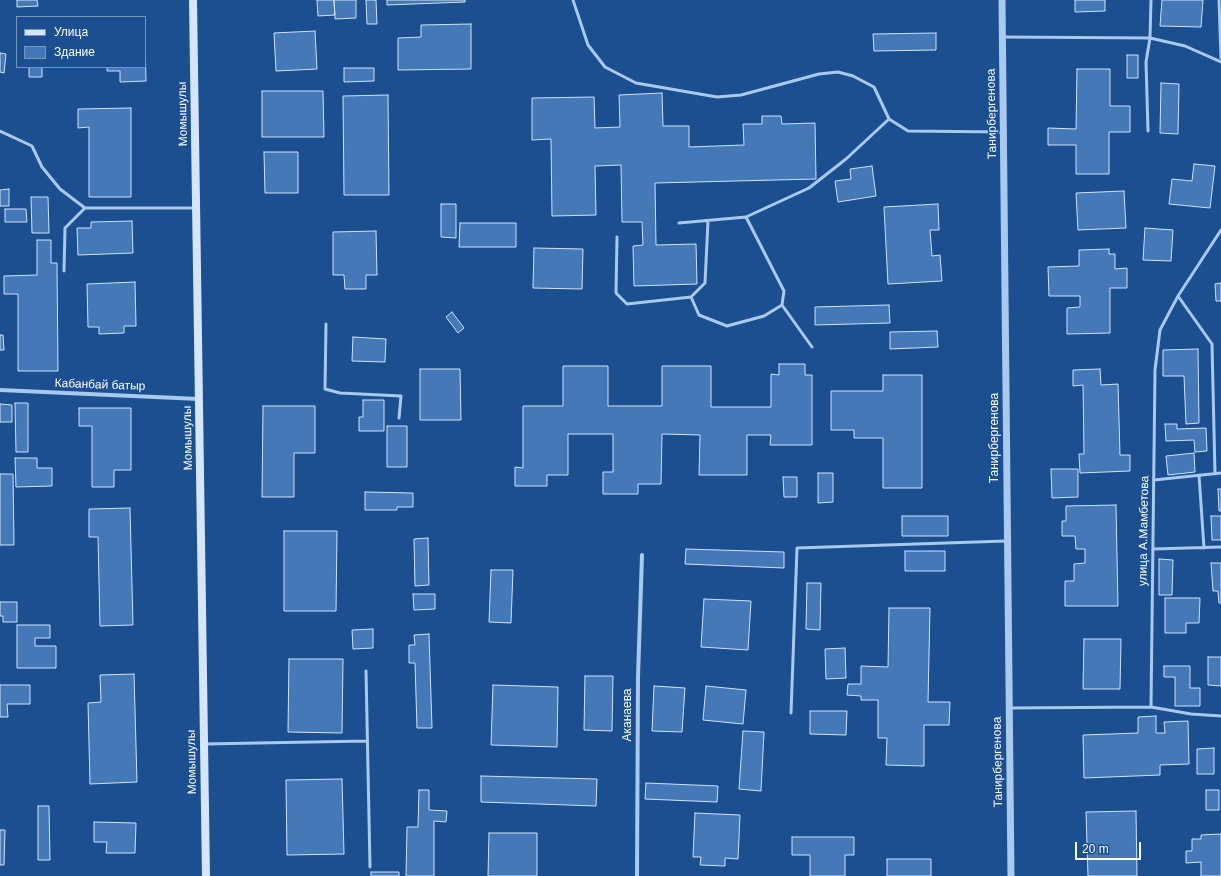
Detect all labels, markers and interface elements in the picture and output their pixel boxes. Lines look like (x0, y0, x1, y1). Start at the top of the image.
legend (16, 16, 146, 68)
text: Улица (54, 25, 88, 39)
text: Здание (54, 45, 95, 59)
street label: Танирбергенова (984, 69, 1000, 159)
street label: Момышулы (175, 82, 191, 146)
street label: Кабанбай батыр (54, 376, 146, 394)
street label: Танирбергенова (988, 393, 1002, 483)
street label: Момышулы (180, 406, 196, 470)
street label: улица А.Мамбетова (1136, 476, 1152, 586)
street label: Аканаева (621, 688, 635, 742)
street label: Танирбергенова (990, 717, 1006, 807)
street label: Момышулы (184, 730, 200, 794)
scale bar (1077, 834, 1143, 860)
text: 20 m (1082, 842, 1109, 856)

